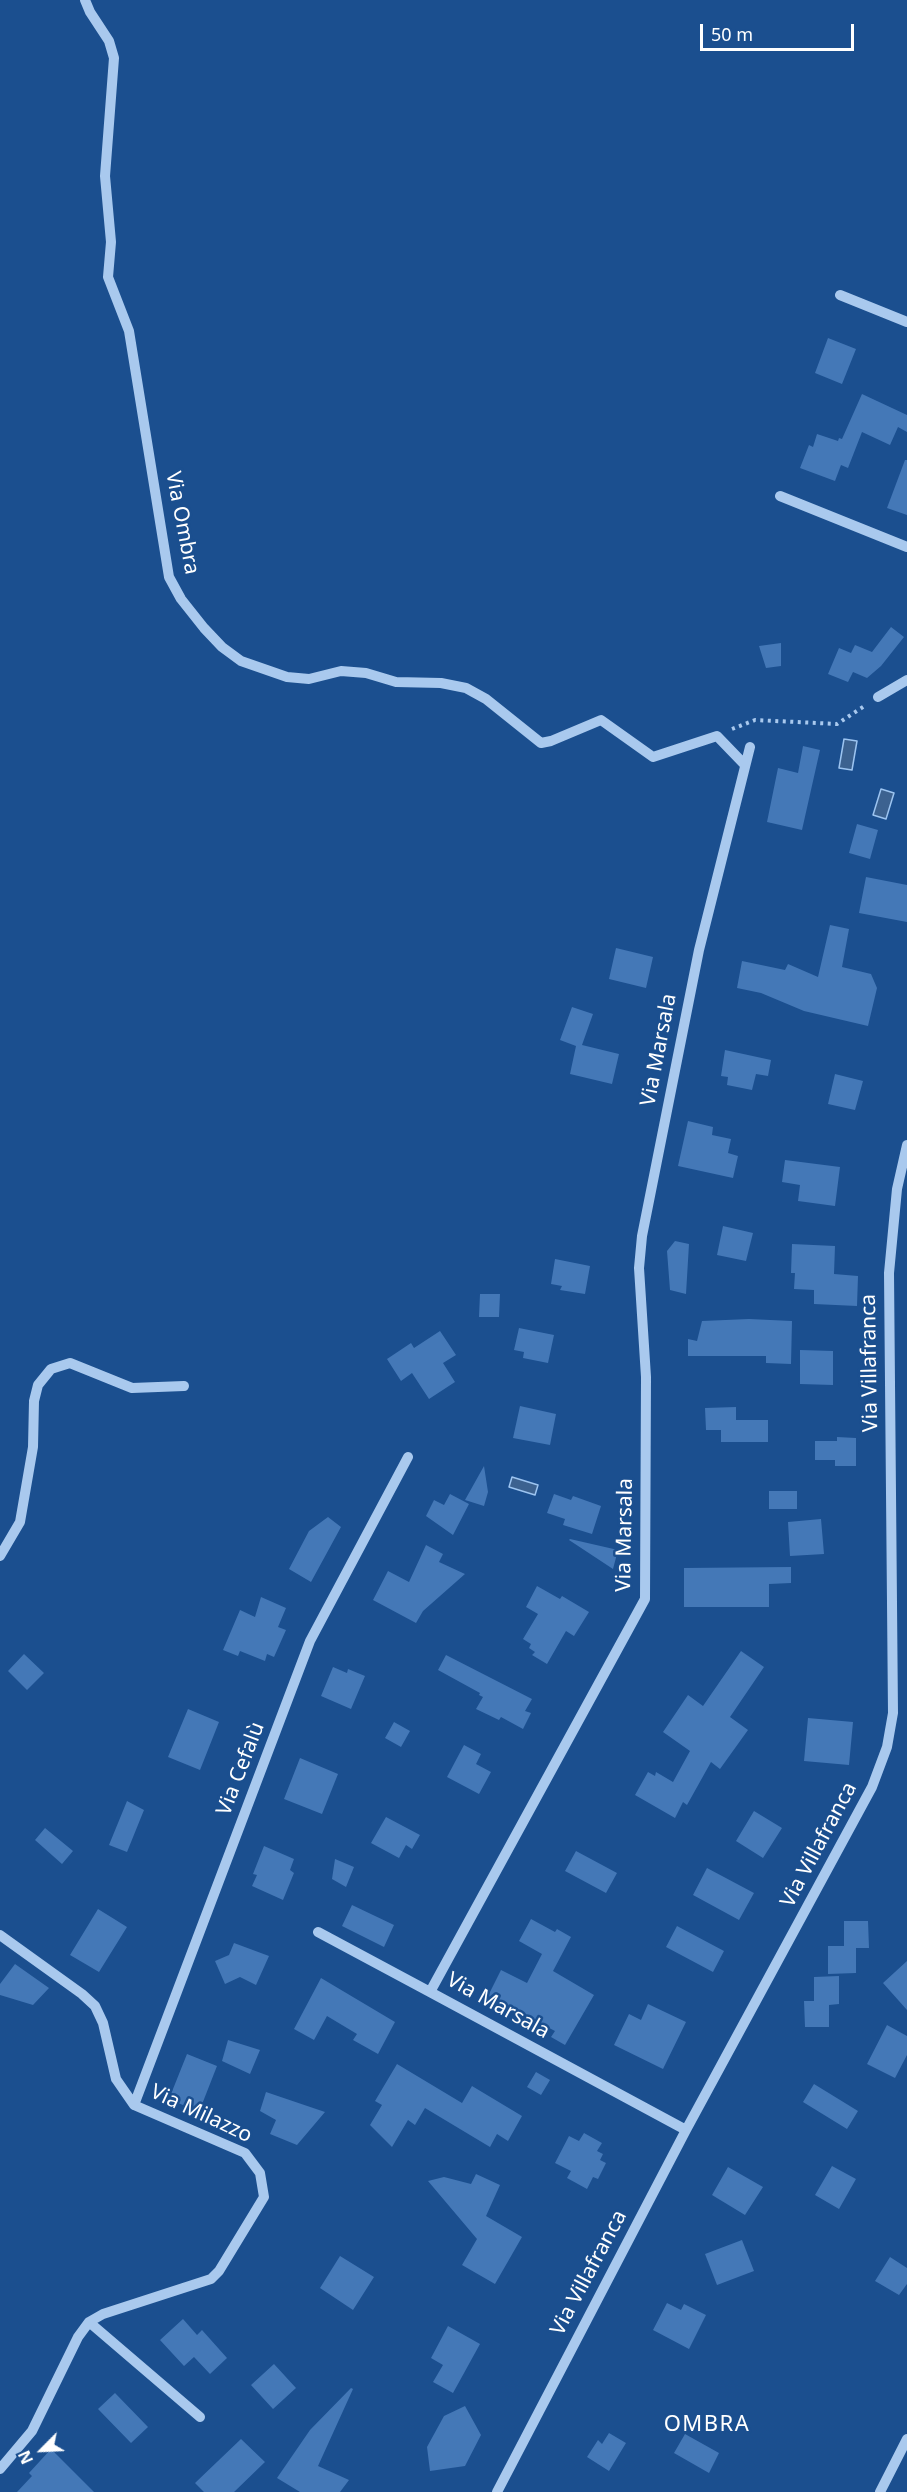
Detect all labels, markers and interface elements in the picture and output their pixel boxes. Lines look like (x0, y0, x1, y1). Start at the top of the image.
scale bar (703, 12, 858, 50)
text: 50 m (711, 22, 753, 46)
street label: Via Ombra (160, 469, 204, 577)
street label: Via Marsala (636, 992, 682, 1108)
street label: Via Villafranca (856, 1294, 884, 1432)
street label: Via Marsala (611, 1478, 639, 1592)
street label: Via Cefalù (212, 1719, 270, 1819)
street label: Via Villafranca (775, 1778, 863, 1912)
street label: Via Marsala (442, 1967, 554, 2045)
street label: Via Milazzo (146, 2079, 256, 2149)
street label: Via Villafranca (545, 2206, 633, 2340)
district label: OMBRA (664, 2412, 750, 2438)
north arrow (12, 2420, 72, 2480)
text: N (13, 2447, 38, 2468)

